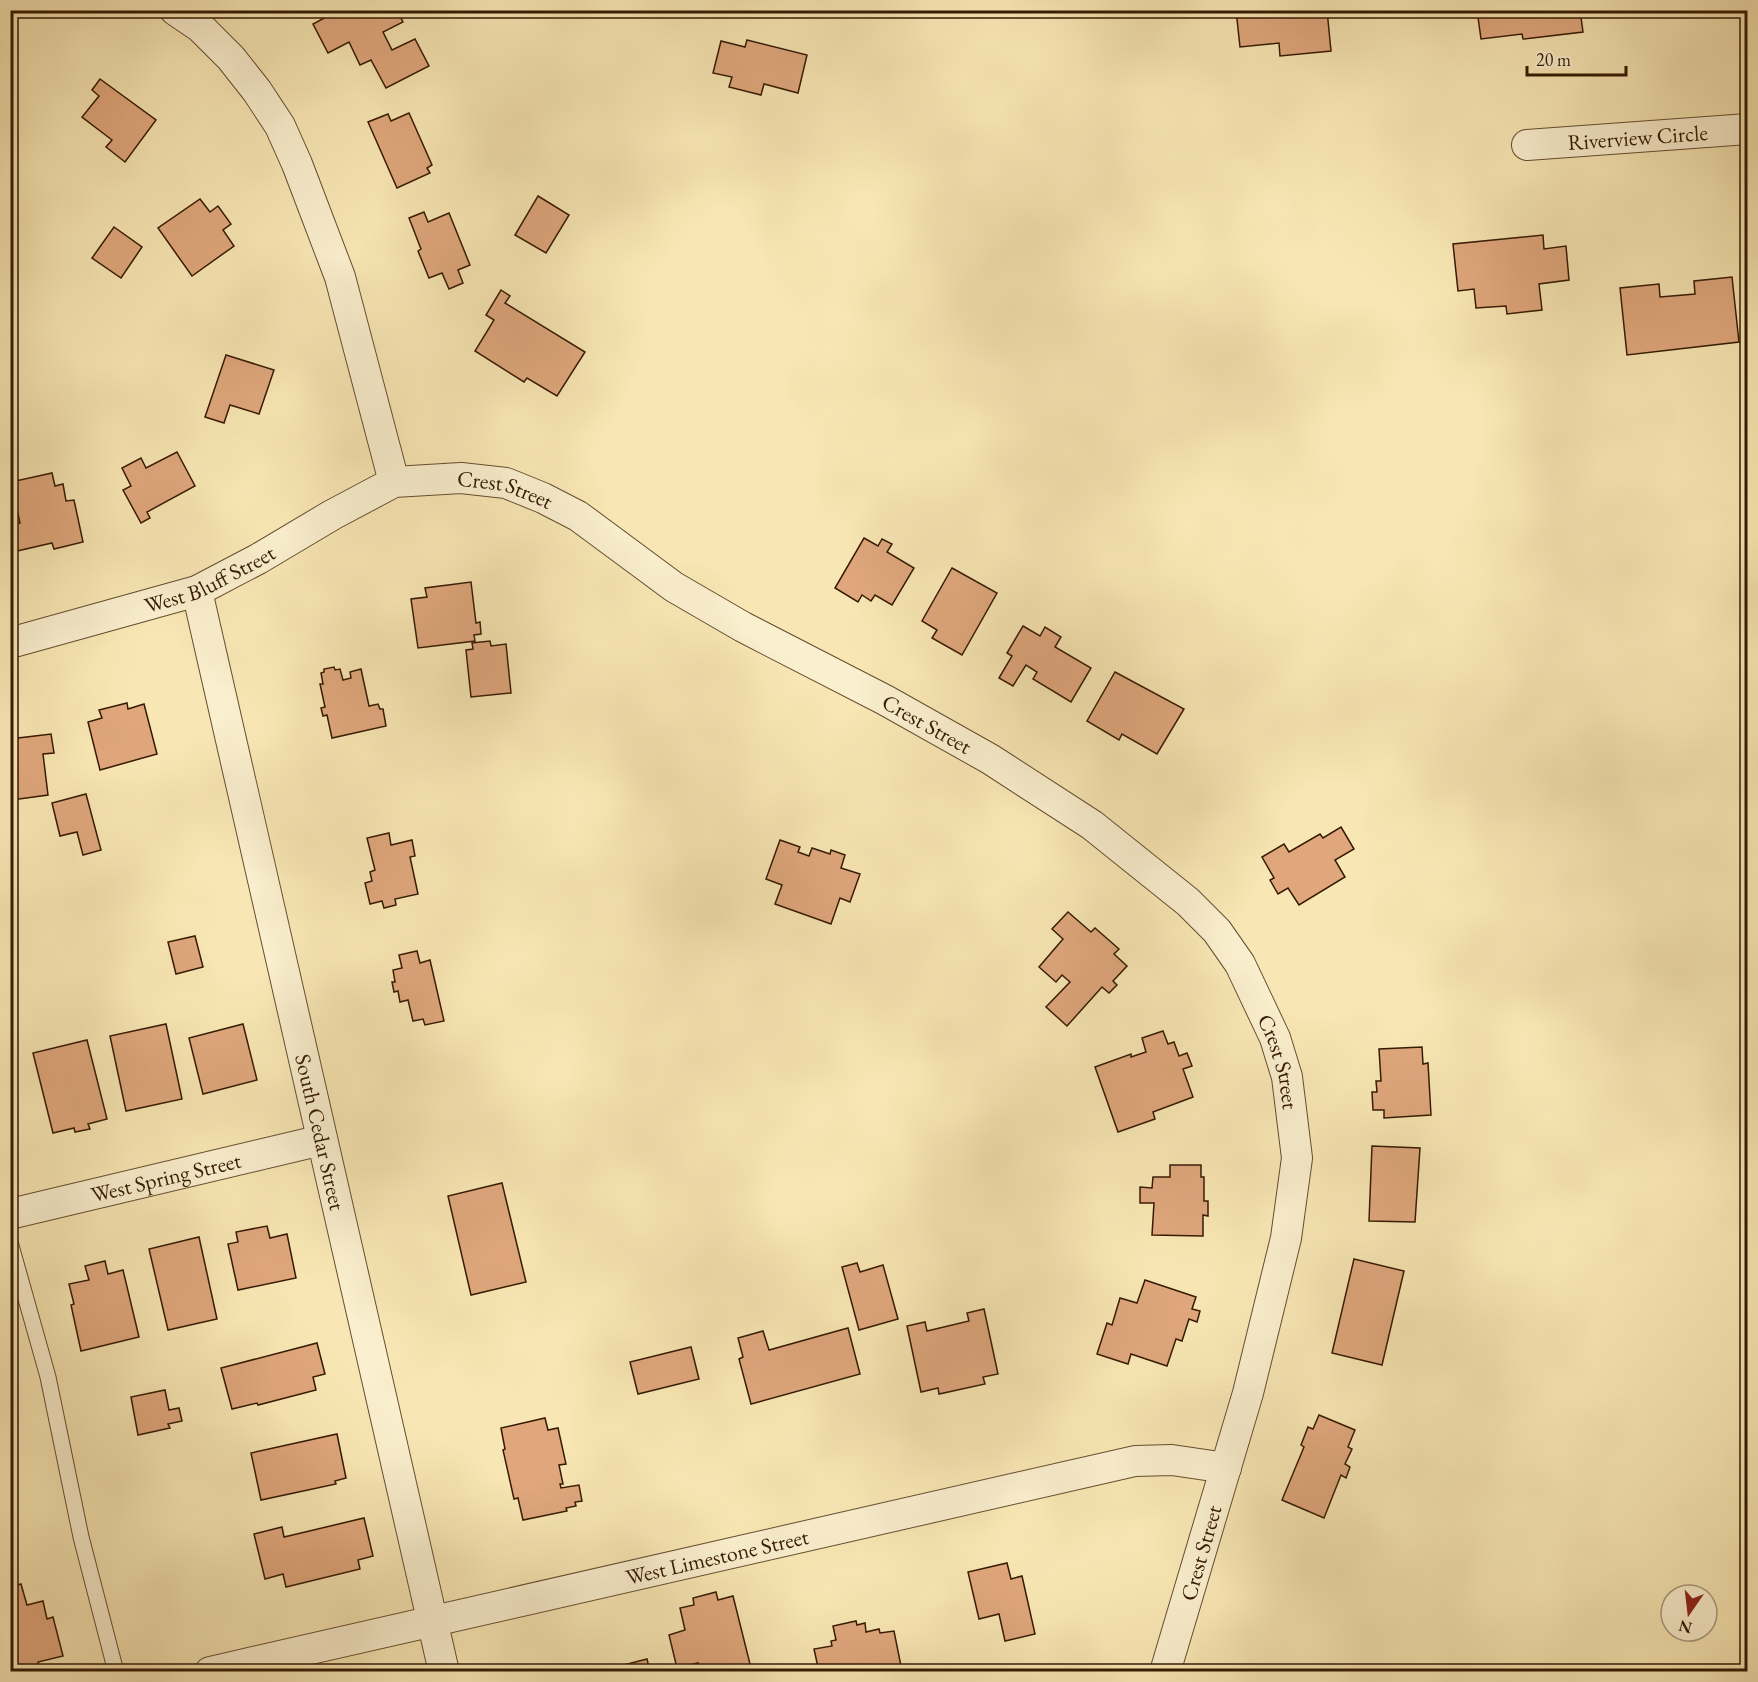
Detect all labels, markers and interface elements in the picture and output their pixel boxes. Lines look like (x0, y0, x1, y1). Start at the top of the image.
scale bar (1527, 39, 1626, 77)
text: 20 m (1536, 48, 1571, 71)
street label: Riverview Circle (1567, 117, 1709, 157)
street label: Crest Street (456, 463, 558, 515)
street label: West Bluff Street (141, 538, 280, 619)
street label: Crest Street (877, 687, 977, 760)
street label: Crest Street (1251, 1009, 1305, 1111)
street label: South Cedar Street (289, 1051, 353, 1213)
street label: West Spring Street (88, 1145, 244, 1209)
street label: Crest Street (1174, 1502, 1229, 1604)
street label: West Limestone Street (623, 1521, 811, 1591)
north arrow (1659, 1583, 1719, 1643)
text: N (1677, 1615, 1694, 1639)

